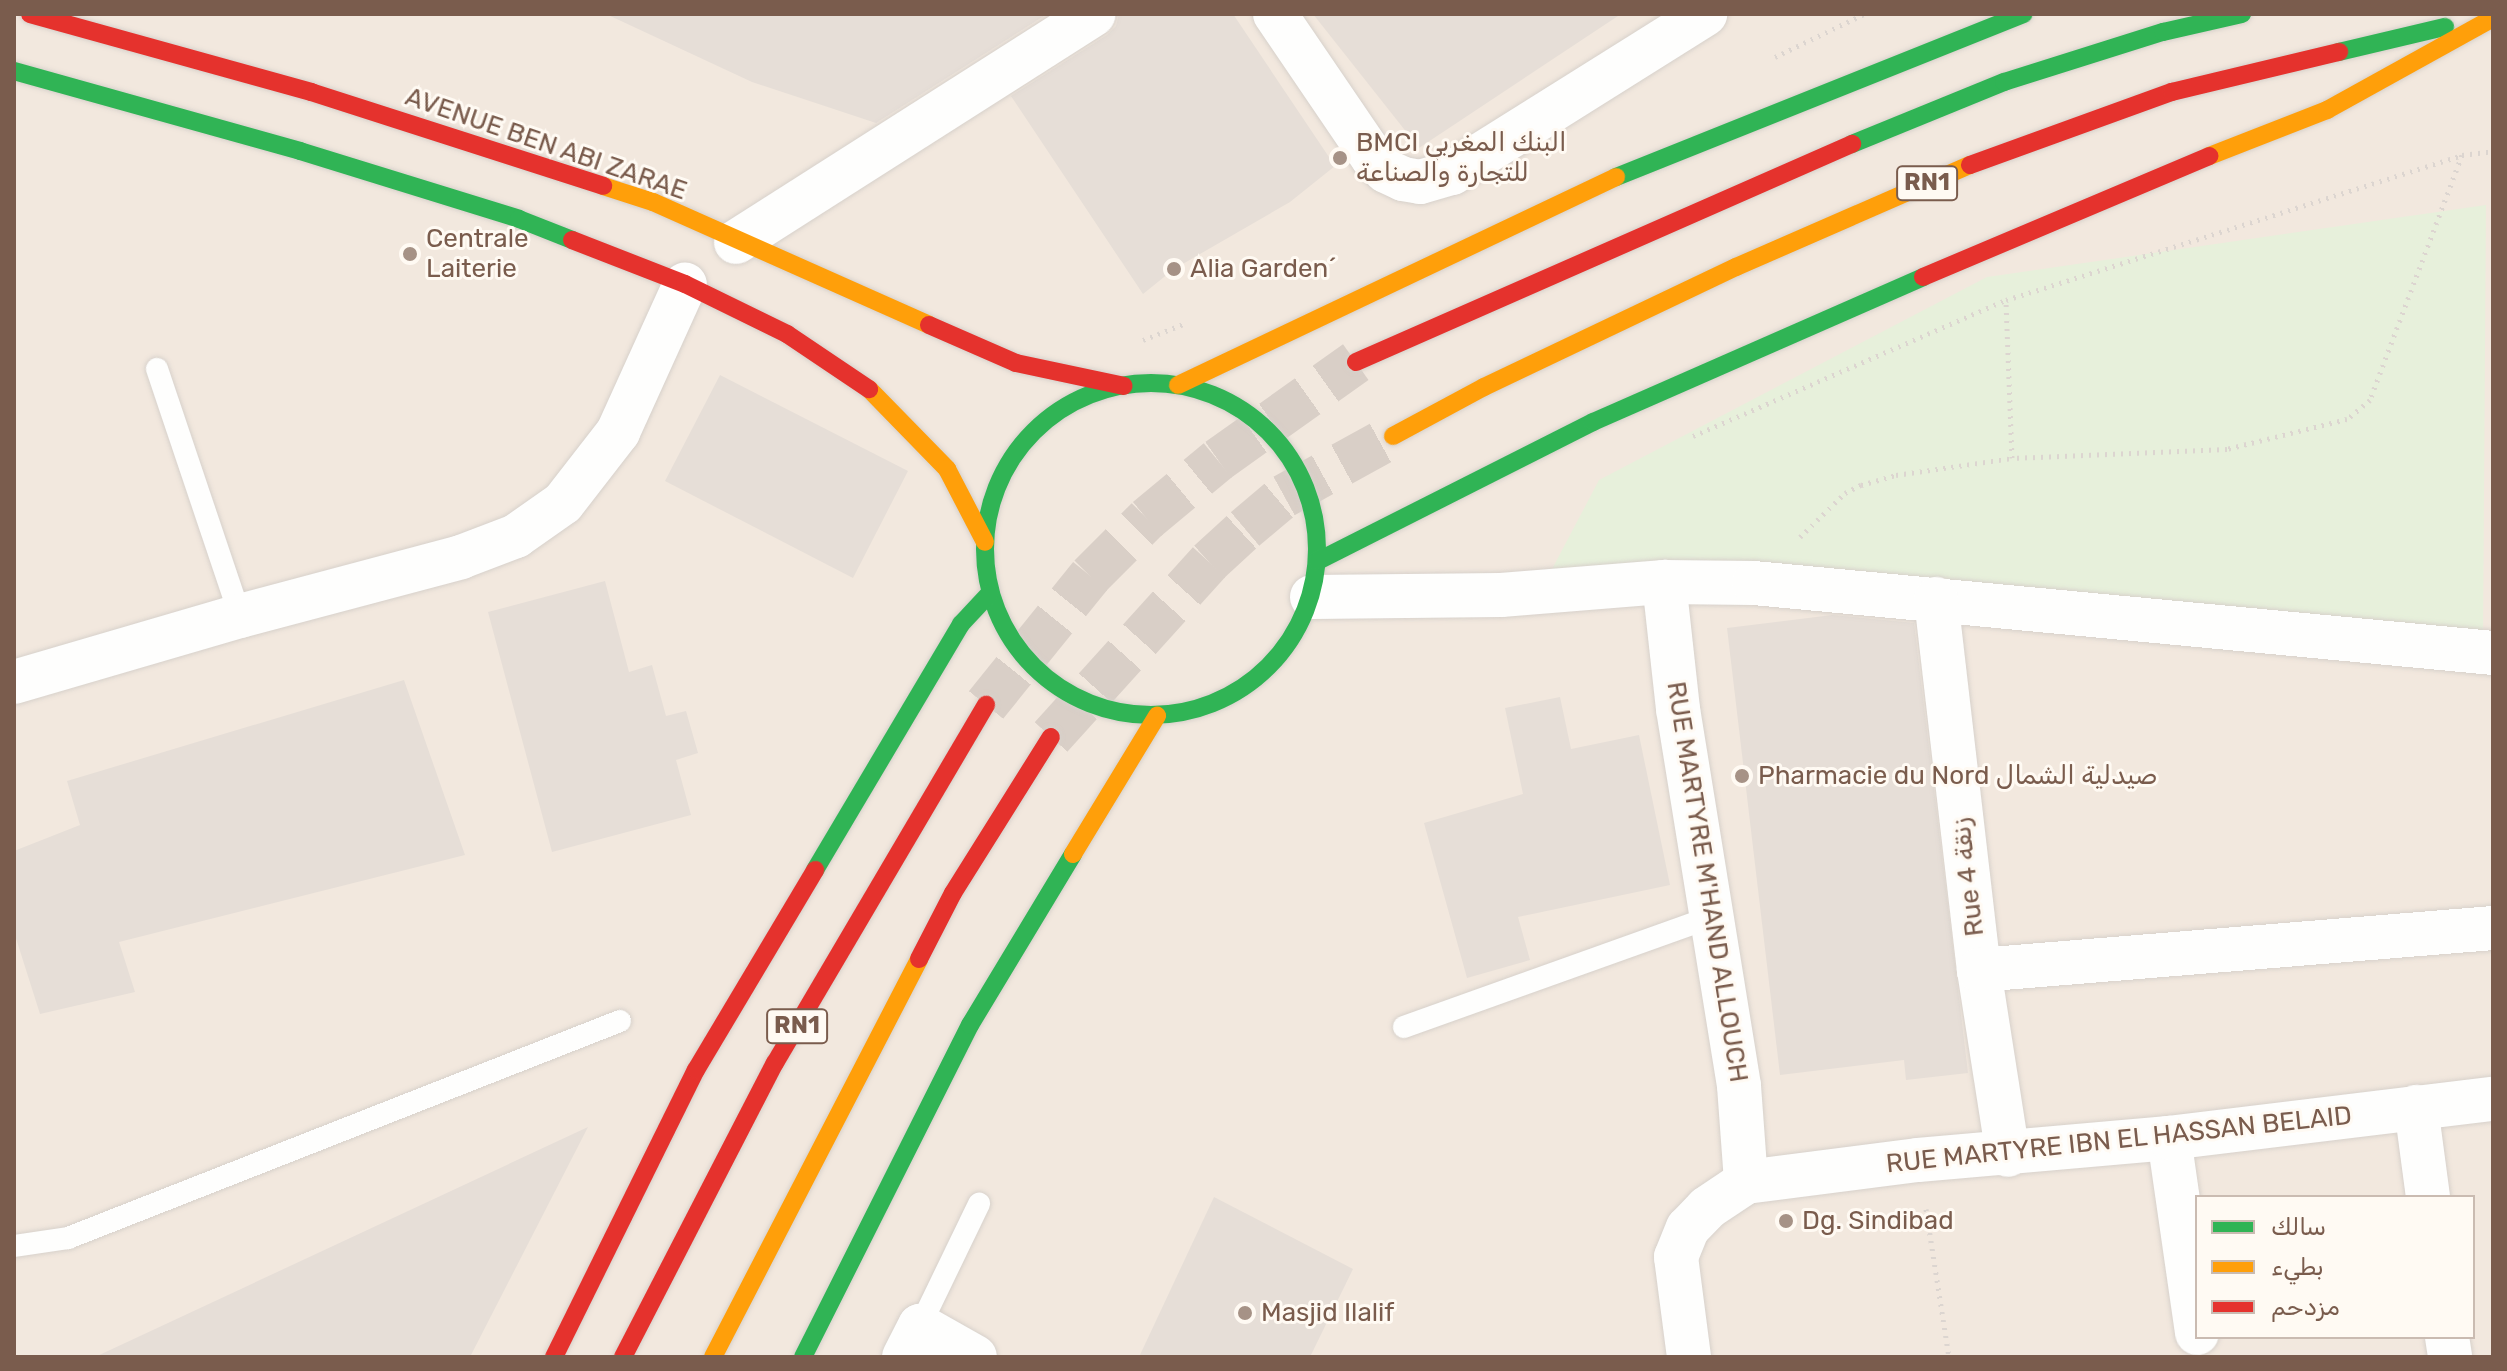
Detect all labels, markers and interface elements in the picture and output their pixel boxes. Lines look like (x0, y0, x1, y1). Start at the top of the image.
street label: AVENUE BEN ABI ZARAE (401, 81, 691, 207)
place label: BMCI البنك المغربي للتجارة والصناعة (1356, 127, 1567, 188)
marker: BMCI البنك المغربي للتجارة والصناعة (1331, 149, 1349, 167)
road number: RN1 (1895, 163, 1959, 203)
place label: Centrale Laiterie (426, 223, 529, 284)
marker: Centrale Laiterie (401, 245, 419, 263)
place label: Alia Garden´ (1190, 253, 1337, 285)
marker: Alia Garden´ (1165, 260, 1183, 278)
street label: RUE MARTYRE M'HAND ALLOUCH (1660, 679, 1754, 1085)
place label: Pharmacie du Nord صيدلية الشمال (1758, 760, 2157, 792)
marker: Pharmacie du Nord صيدلية الشمال (1733, 767, 1751, 785)
street label: Rue 4 زنقة (1945, 816, 1991, 938)
road number: RN1 (765, 1006, 829, 1046)
street label: RUE MARTYRE IBN EL HASSAN BELAID (1884, 1100, 2354, 1180)
legend (2195, 1195, 2475, 1339)
place label: Dg. Sindibad (1802, 1205, 1954, 1237)
marker: Dg. Sindibad (1777, 1212, 1795, 1230)
text: سالك (2271, 1213, 2326, 1241)
text: بطيء (2271, 1253, 2324, 1281)
text: مزدحم (2271, 1293, 2340, 1321)
place label: Masjid Ilalif (1261, 1297, 1394, 1329)
marker: Masjid Ilalif (1236, 1304, 1254, 1322)

